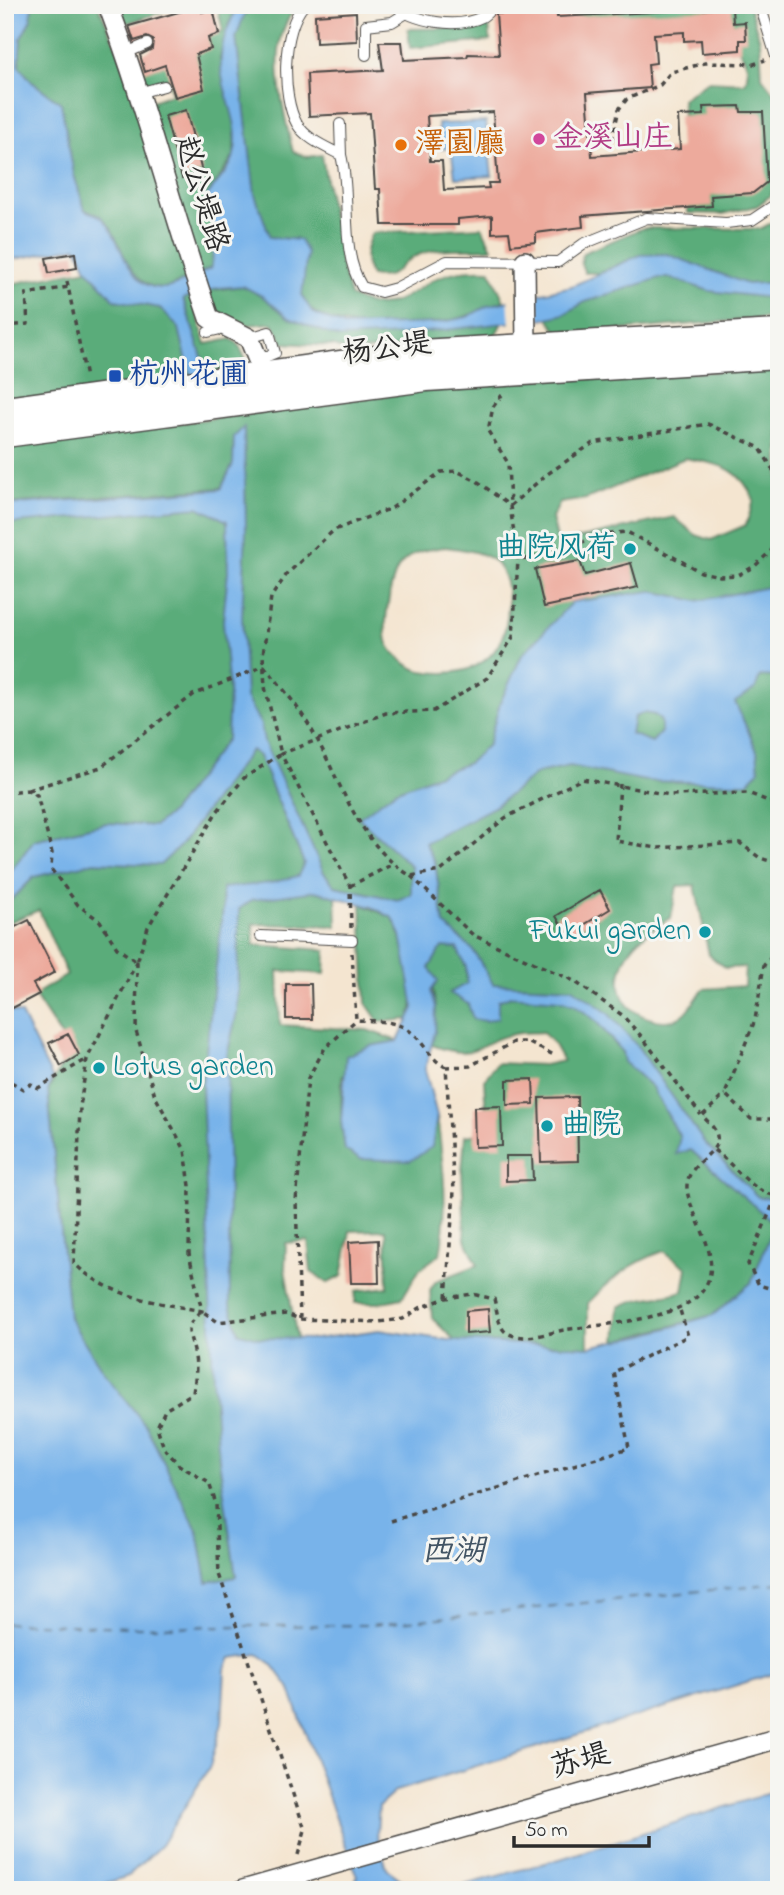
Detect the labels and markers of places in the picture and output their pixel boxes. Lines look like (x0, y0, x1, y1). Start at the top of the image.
place label: 金溪山庄 (553, 117, 673, 161)
place label: 澤園廳 (415, 123, 505, 167)
marker: 金溪山庄 (531, 131, 547, 147)
marker: 澤園廳 (393, 137, 409, 153)
place label: 杭州花圃 (129, 354, 249, 398)
marker: 杭州花圃 (107, 368, 123, 384)
place label: 曲院风荷 (496, 527, 616, 571)
marker: 曲院风荷 (622, 541, 638, 557)
place label: Fukui garden (528, 910, 691, 954)
marker: Fukui garden (697, 924, 713, 940)
place label: Lotus garden (113, 1046, 274, 1090)
marker: Lotus garden (91, 1060, 107, 1076)
place label: 曲院 (561, 1104, 621, 1148)
marker: 曲院 (539, 1118, 555, 1134)

